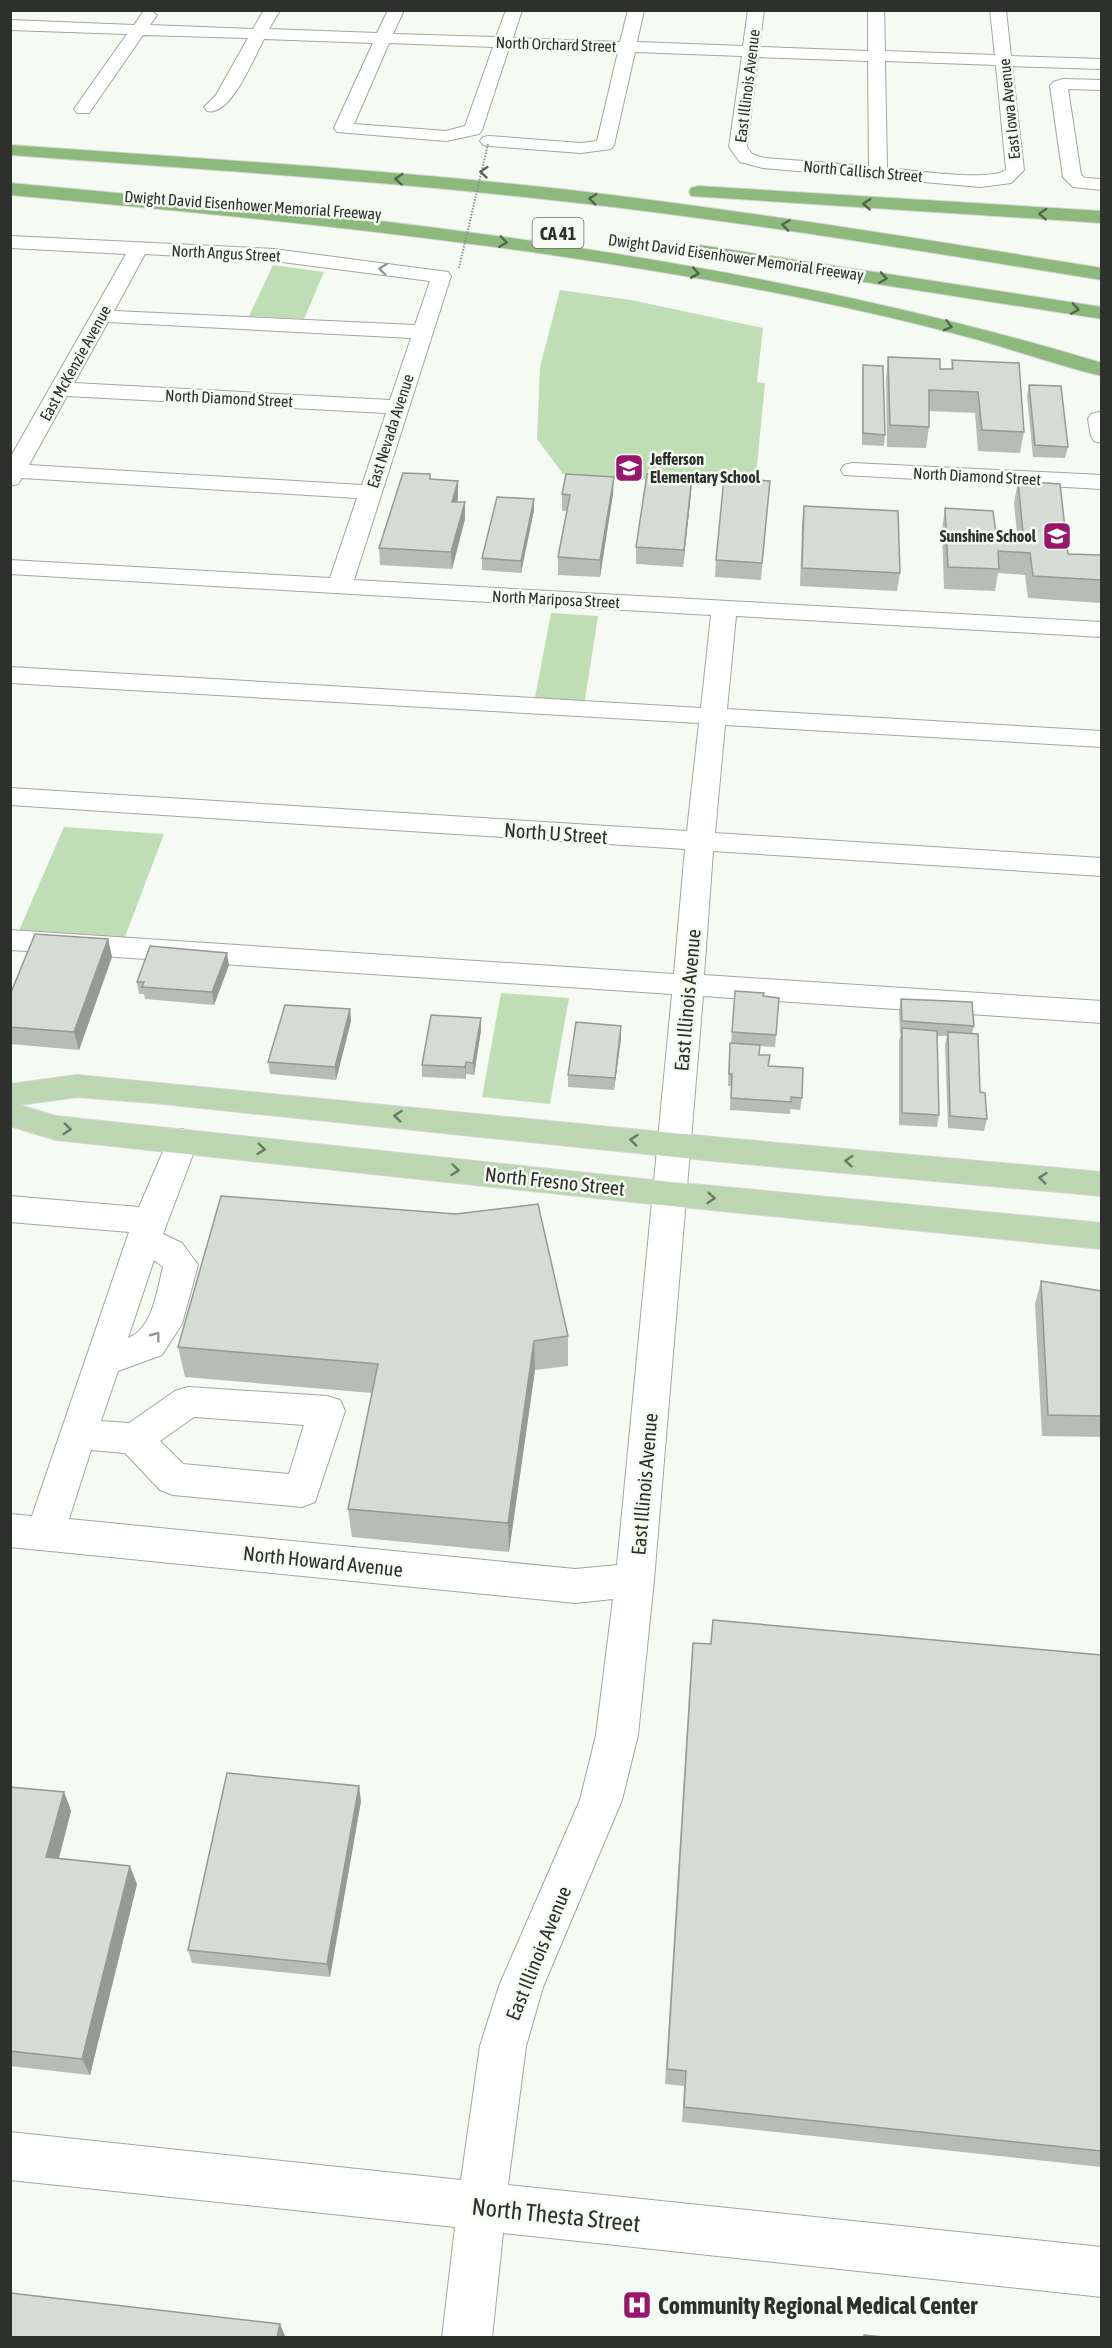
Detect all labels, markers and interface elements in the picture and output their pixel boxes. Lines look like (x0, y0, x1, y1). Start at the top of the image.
street label: East Illinois Avenue (731, 28, 763, 144)
street label: North Orchard Street (495, 33, 617, 55)
street label: East Iowa Avenue (995, 58, 1023, 160)
street label: North Callisch Street (803, 157, 924, 185)
one-way arrow (480, 165, 489, 178)
one-way arrow (394, 173, 403, 186)
street label: Dwight David Eisenhower Memorial Freeway (124, 187, 383, 224)
one-way arrow (588, 194, 597, 206)
one-way arrow (863, 197, 872, 210)
one-way arrow (1039, 208, 1048, 221)
road number: CA 41 (532, 218, 584, 248)
one-way arrow (781, 219, 791, 231)
street label: Dwight David Eisenhower Memorial Freeway (607, 230, 865, 285)
one-way arrow (498, 235, 508, 247)
street label: North Angus Street (171, 241, 281, 266)
one-way arrow (378, 263, 387, 275)
one-way arrow (690, 266, 700, 279)
one-way arrow (878, 272, 887, 284)
street label: East McKenzie Avenue (36, 302, 114, 424)
one-way arrow (1070, 302, 1080, 315)
one-way arrow (943, 318, 953, 331)
street label: East Nevada Avenue (363, 372, 417, 490)
street label: North Diamond Street (165, 386, 294, 410)
place label: Jefferson Elementary School (649, 450, 761, 486)
school or university icon: Jefferson Elementary School (613, 452, 645, 484)
street label: North Diamond Street (913, 464, 1042, 488)
school or university icon: Sunshine School (1041, 520, 1073, 552)
place label: Sunshine School (940, 527, 1037, 545)
street label: North Mariposa Street (491, 587, 621, 612)
street label: North U Street (504, 818, 609, 848)
street label: East Illinois Avenue (669, 928, 705, 1072)
one-way arrow (394, 1110, 403, 1123)
one-way arrow (62, 1122, 72, 1135)
one-way arrow (630, 1135, 639, 1147)
one-way arrow (256, 1143, 265, 1155)
one-way arrow (845, 1155, 854, 1168)
street label: North Fresno Street (484, 1162, 626, 1200)
one-way arrow (450, 1164, 459, 1176)
one-way arrow (1039, 1172, 1048, 1185)
one-way arrow (707, 1191, 716, 1204)
one-way arrow (148, 1331, 159, 1342)
street label: East Illinois Avenue (626, 1412, 662, 1556)
street label: North Howard Avenue (242, 1541, 404, 1581)
street label: East Illinois Avenue (501, 1883, 575, 2023)
street label: North Thesta Street (470, 2193, 642, 2237)
hospital icon: Community Regional Medical Center (621, 2289, 653, 2321)
place label: Community Regional Medical Center (658, 2292, 978, 2319)

